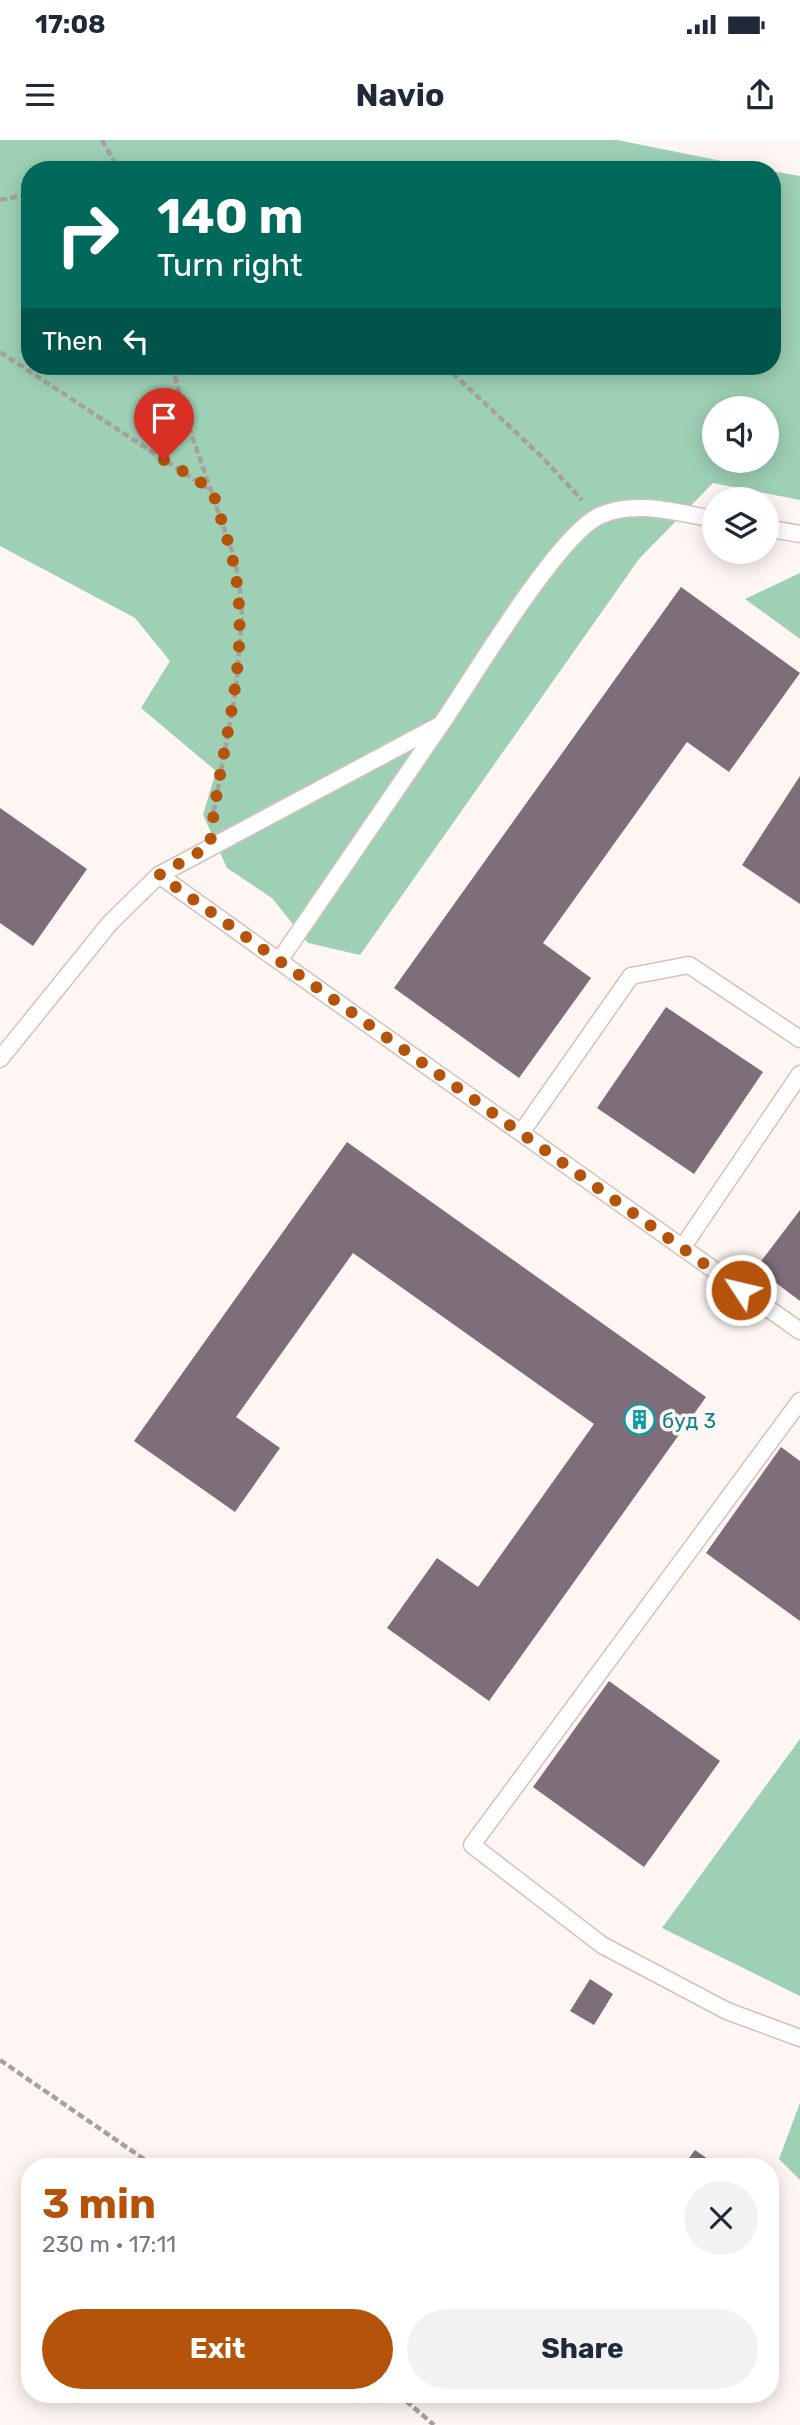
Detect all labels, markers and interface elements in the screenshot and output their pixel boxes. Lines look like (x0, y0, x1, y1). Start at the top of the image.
text: 17:08 (35, 9, 106, 40)
icon: menu (21, 76, 59, 114)
text: Navio (355, 76, 445, 114)
icon: share (741, 76, 779, 114)
text: 140 m (157, 187, 303, 245)
icon: right (42, 189, 133, 280)
text: Turn right (157, 246, 302, 284)
icon: left (117, 322, 155, 360)
text: Then (42, 326, 103, 357)
pin (134, 388, 194, 460)
map controls (702, 396, 779, 564)
button: sound (702, 396, 779, 473)
icon: arrive (145, 399, 183, 437)
button: layers (702, 487, 779, 564)
position arrow (704, 1253, 778, 1327)
building icon: буд 3 (622, 1403, 656, 1437)
place label: буд 3 (662, 1408, 716, 1433)
text: 3 min (42, 2179, 156, 2229)
button: close (684, 2181, 758, 2255)
text: 230 m · 17:11 (42, 2230, 176, 2258)
button: Exit (42, 2309, 393, 2389)
button: Share (407, 2309, 758, 2389)

